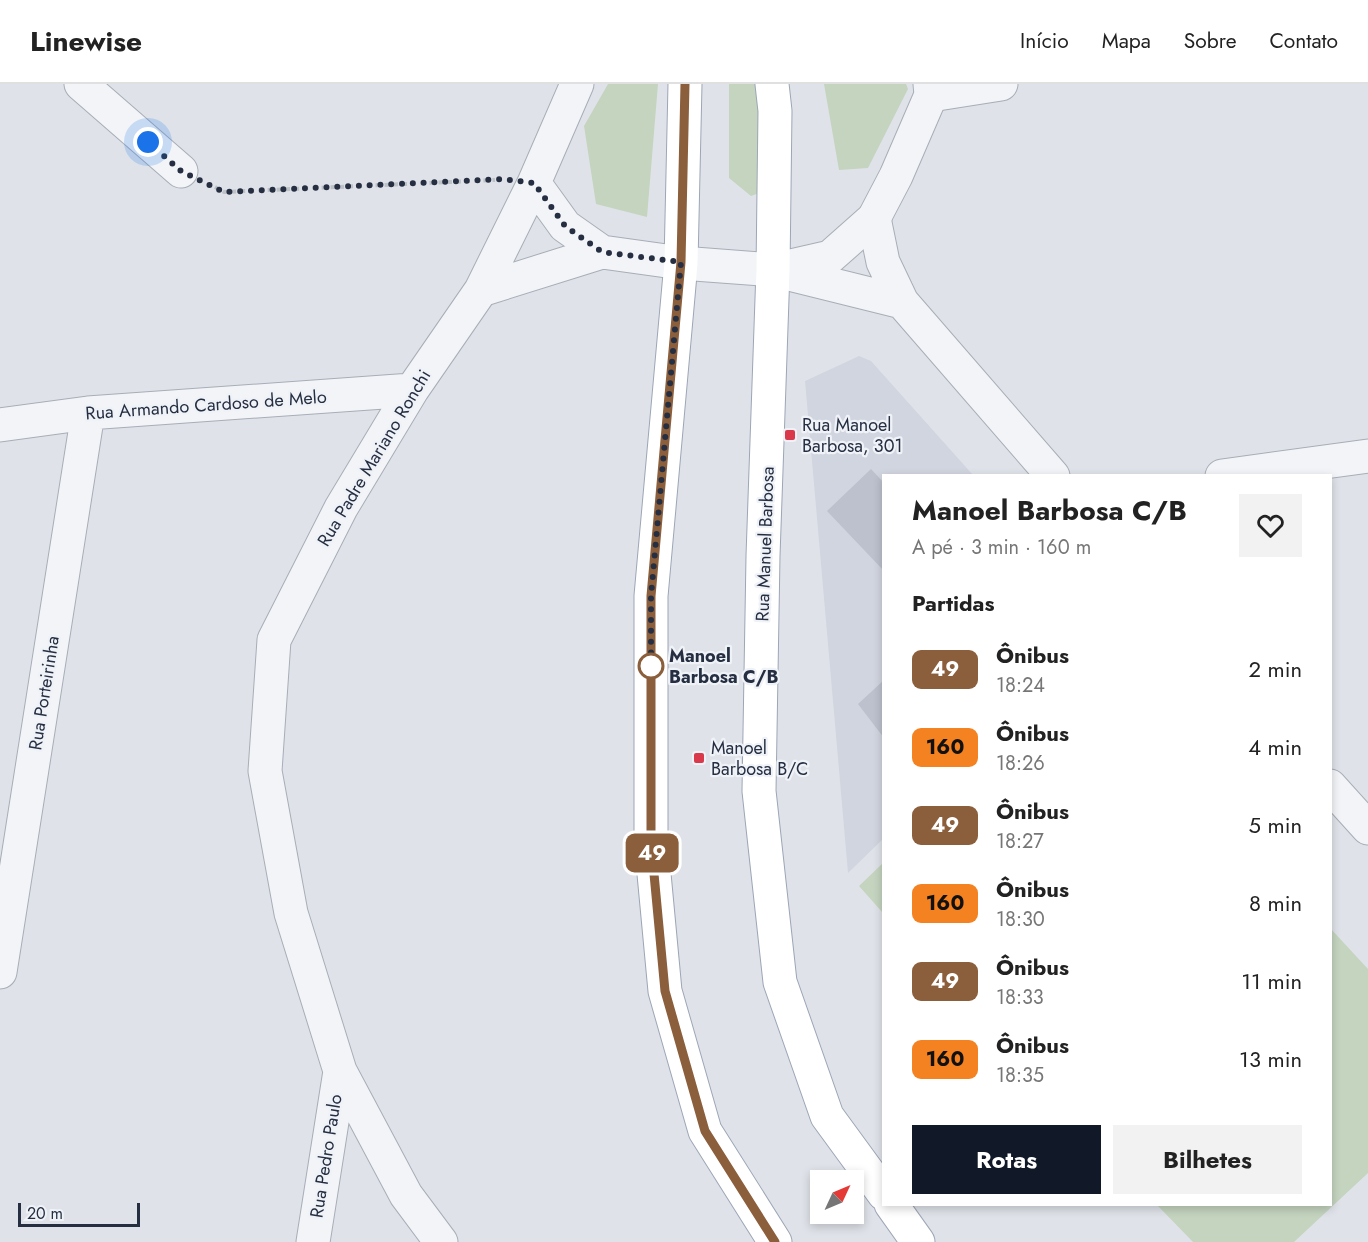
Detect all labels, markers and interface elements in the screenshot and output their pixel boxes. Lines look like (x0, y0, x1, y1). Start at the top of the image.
text: Linewise (30, 21, 142, 62)
text: Início (1020, 26, 1069, 56)
text: Mapa (1102, 26, 1151, 56)
text: Sobre (1184, 26, 1236, 56)
text: Contato (1269, 26, 1338, 56)
your location (133, 127, 163, 157)
street label: Rua Padre Mariano Ronchi (311, 365, 437, 551)
street label: Rua Armando Cardoso de Melo (85, 384, 328, 426)
place label: Rua Manoel Barbosa, 301 (802, 412, 903, 459)
marker: Rua Manoel Barbosa, 301 (783, 428, 797, 442)
street label: Rua Manuel Barbosa (749, 466, 781, 622)
text: Manoel Barbosa C/B (912, 490, 1187, 531)
button: heart (1239, 494, 1302, 557)
text: A pé · 3 min · 160 m (912, 533, 1091, 562)
text: Partidas (912, 587, 994, 619)
street label: Rua Porteirinha (22, 634, 66, 752)
text: Ônibus (996, 639, 1069, 671)
place label: Manoel Barbosa C/B (669, 643, 778, 690)
marker: Manoel Barbosa C/B (638, 653, 664, 679)
text: 2 min (1248, 653, 1302, 685)
text: 49 (931, 654, 959, 684)
text: 18:24 (996, 671, 1045, 700)
text: Ônibus (996, 717, 1069, 749)
text: 4 min (1248, 731, 1302, 763)
text: 160 (926, 732, 964, 762)
place label: Manoel Barbosa B/C (711, 735, 808, 782)
text: 18:26 (996, 749, 1045, 778)
marker: Manoel Barbosa B/C (692, 751, 706, 765)
text: Ônibus (996, 795, 1069, 827)
text: 5 min (1249, 809, 1302, 841)
text: 49 (931, 810, 959, 840)
text: 18:27 (996, 827, 1044, 856)
line badge: 49 (625, 834, 679, 872)
text: 49 (638, 838, 666, 868)
text: Ônibus (996, 873, 1069, 905)
text: 8 min (1249, 887, 1302, 919)
text: 160 (926, 888, 964, 918)
text: 18:30 (996, 905, 1045, 934)
text: Ônibus (996, 951, 1069, 983)
text: 11 min (1241, 965, 1302, 997)
text: 49 (931, 966, 959, 996)
text: 18:33 (996, 983, 1044, 1012)
text: Ônibus (996, 1029, 1069, 1061)
text: 13 min (1239, 1043, 1302, 1075)
text: 160 (926, 1044, 964, 1074)
text: 18:35 (996, 1061, 1044, 1090)
street label: Rua Pedro Paulo (303, 1092, 349, 1220)
button: Rotas (912, 1125, 1101, 1194)
button: Bilhetes (1113, 1125, 1302, 1194)
north arrow (810, 1170, 864, 1224)
map controls (810, 1170, 864, 1224)
scale bar (18, 1200, 140, 1228)
text: 20 m (27, 1202, 63, 1225)

